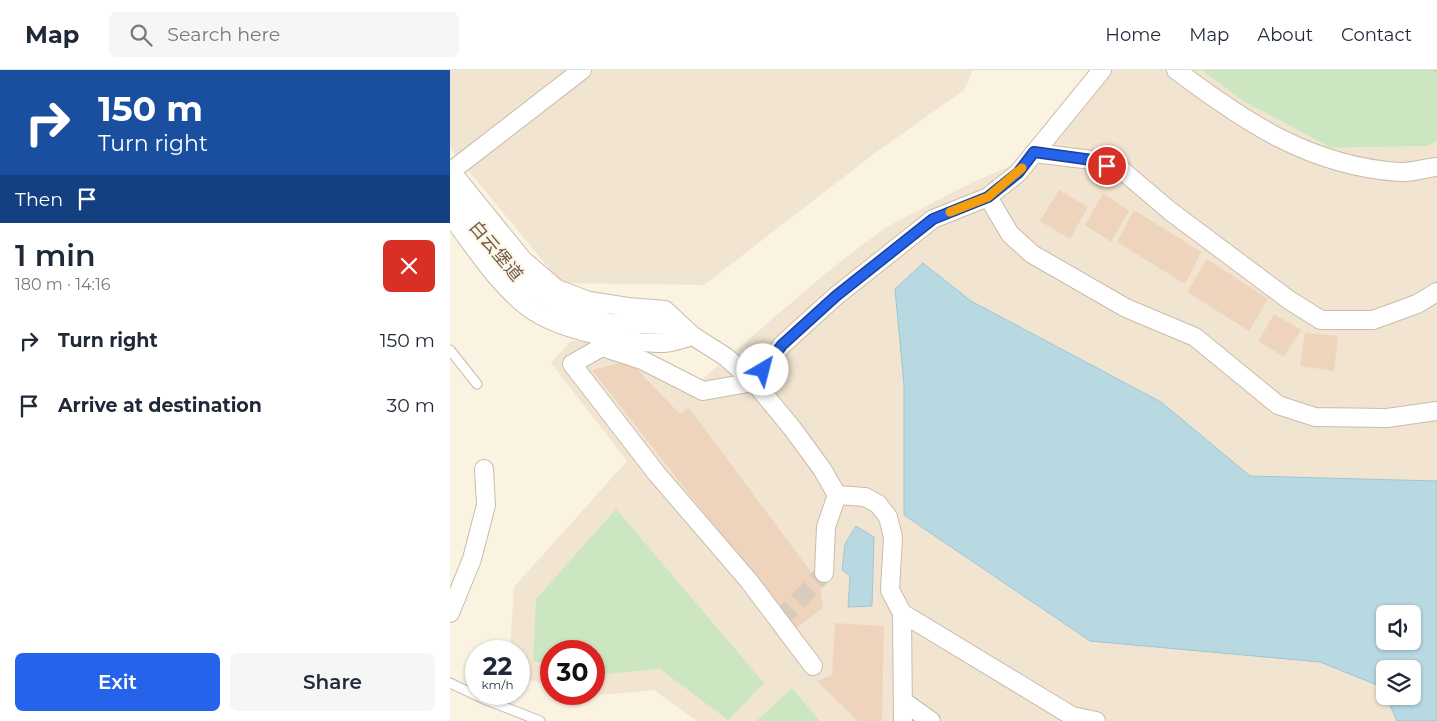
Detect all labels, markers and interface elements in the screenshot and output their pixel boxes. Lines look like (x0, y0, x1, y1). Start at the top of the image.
search box (109, 12, 459, 57)
text: Map (25, 20, 79, 49)
icon: search (127, 21, 155, 49)
text: Search here (167, 23, 280, 46)
text: Home (1105, 24, 1161, 46)
text: Map (1189, 24, 1229, 46)
text: About (1257, 24, 1313, 46)
text: Contact (1341, 24, 1412, 46)
text: 150 m (98, 87, 203, 130)
icon: right (15, 90, 80, 155)
text: Turn right (98, 130, 208, 157)
pin (1086, 145, 1128, 187)
icon: arrive (1093, 152, 1121, 180)
icon: arrive (73, 185, 101, 213)
text: Then (15, 188, 63, 211)
street label: 白云堡道 (464, 216, 528, 286)
text: 1 min (15, 237, 96, 274)
button: close (383, 240, 435, 292)
text: 180 m · 14:16 (15, 275, 111, 294)
icon: right (15, 327, 43, 355)
text: Turn right (58, 329, 158, 352)
text: 150 m (380, 329, 435, 352)
position arrow (736, 343, 788, 395)
icon: arrive (15, 392, 43, 420)
text: Arrive at destination (58, 394, 262, 417)
text: 30 m (387, 394, 435, 417)
map controls (1376, 605, 1421, 705)
button: sound (1376, 605, 1421, 650)
speed limit sign: 30 (540, 640, 605, 705)
text: 22 (483, 651, 512, 681)
button: Exit (15, 653, 220, 711)
button: Share (230, 653, 435, 711)
button: layers (1376, 660, 1421, 705)
text: km/h (481, 677, 514, 692)

